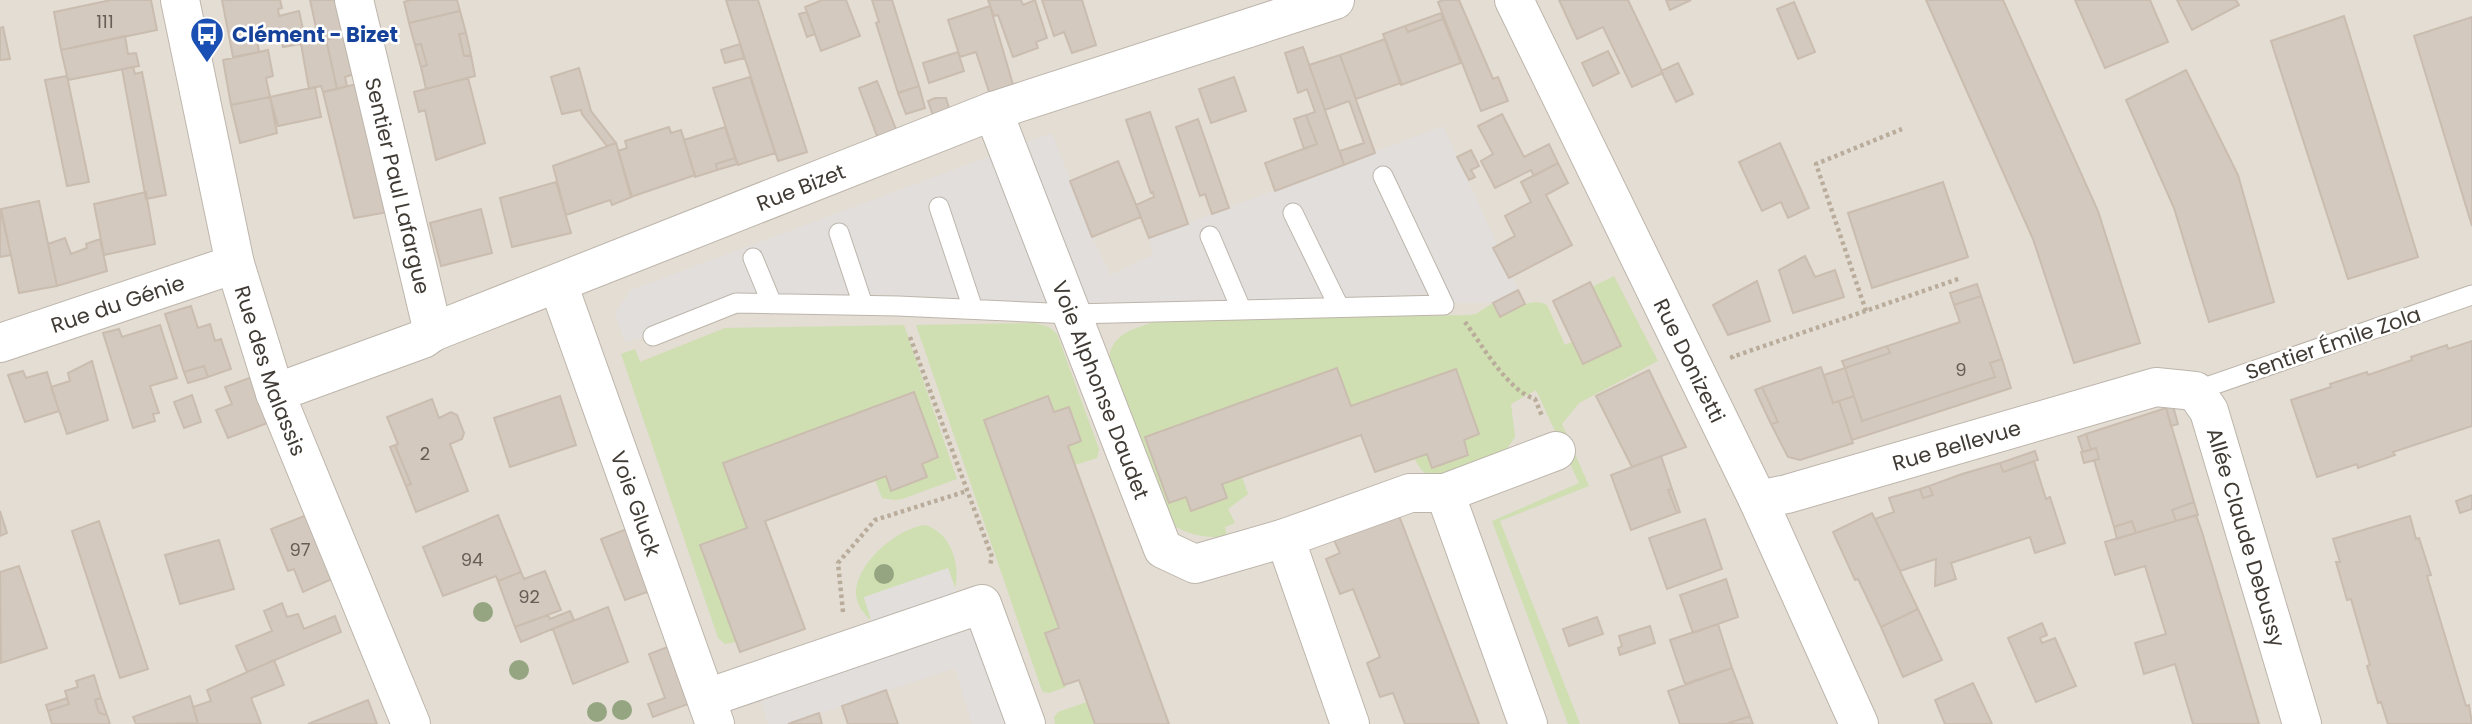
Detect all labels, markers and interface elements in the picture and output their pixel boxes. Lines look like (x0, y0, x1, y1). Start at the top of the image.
house number: 111 (96, 9, 114, 34)
bus stop icon: Clément - Bizet (188, 15, 226, 64)
place label: Clément - Bizet (232, 20, 398, 49)
street label: Sentier Paul Lafargue (358, 75, 438, 297)
street label: Rue Bizet (752, 156, 849, 217)
street label: Rue du Génie (47, 268, 188, 339)
street label: Voie Alphonse Daudet (1046, 276, 1157, 503)
street label: Rue des Malassis (228, 282, 314, 460)
street label: Rue Donizetti (1647, 293, 1732, 427)
street label: Sentier Émile Zola (2241, 299, 2425, 387)
house number: 9 (1955, 357, 1967, 382)
street label: Rue Bellevue (1889, 413, 2024, 477)
street label: Allée Claude Debussy (2200, 424, 2293, 650)
house number: 2 (420, 441, 430, 466)
street label: Voie Gluck (604, 447, 669, 560)
house number: 97 (289, 537, 311, 562)
house number: 94 (461, 547, 483, 572)
house number: 92 (518, 584, 540, 609)

